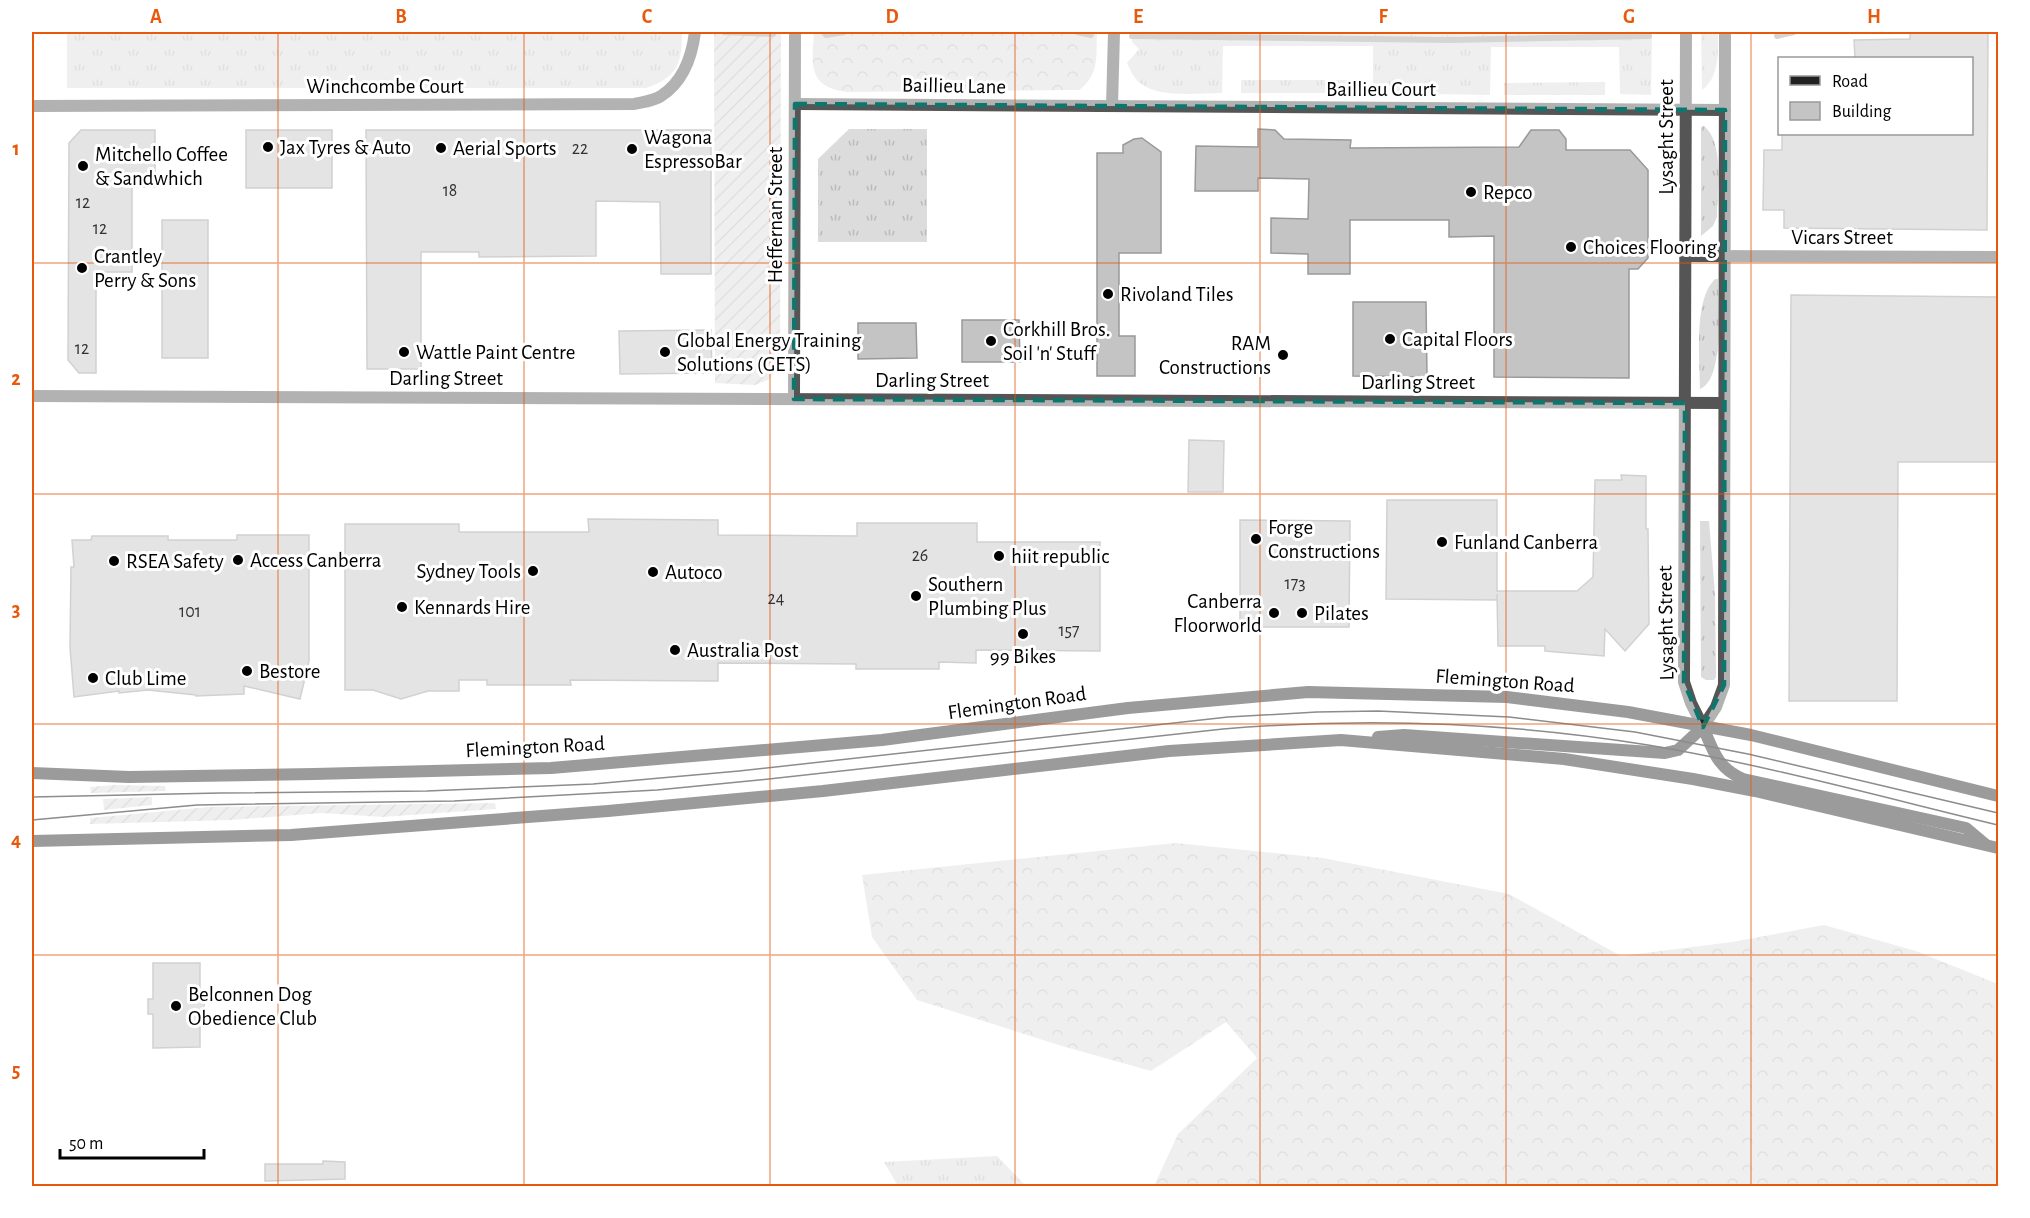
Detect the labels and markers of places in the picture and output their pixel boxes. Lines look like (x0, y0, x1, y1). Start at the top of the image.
place label: Wagona EspressoBar (644, 127, 742, 172)
place label: Jax Tyres & Auto (280, 137, 411, 158)
place label: Aerial Sports (453, 138, 557, 159)
marker: Jax Tyres & Auto (261, 140, 275, 154)
marker: Aerial Sports (434, 141, 448, 155)
marker: Wagona EspressoBar (625, 142, 639, 156)
place label: Mitchello Coffee & Sandwhich (95, 144, 228, 189)
marker: Mitchello Coffee & Sandwhich (76, 159, 90, 173)
place label: Repco (1483, 182, 1533, 203)
marker: Repco (1464, 185, 1478, 199)
place label: Choices Flooring (1583, 237, 1718, 258)
marker: Choices Flooring (1564, 240, 1578, 254)
place label: Crantley Perry & Sons (94, 246, 196, 291)
marker: Crantley Perry & Sons (75, 261, 89, 275)
place label: Rivoland Tiles (1120, 284, 1233, 305)
marker: Rivoland Tiles (1101, 287, 1115, 301)
place label: Corkhill Bros. Soil 'n' Stuff (1003, 319, 1110, 364)
place label: Capital Floors (1402, 329, 1513, 350)
place label: Global Energy Training Solutions (GETS) (677, 330, 862, 375)
marker: Capital Floors (1383, 332, 1397, 346)
place label: RAM Constructions (1159, 333, 1271, 378)
marker: Corkhill Bros. Soil 'n' Stuff (984, 334, 998, 348)
place label: Wattle Paint Centre (416, 342, 575, 363)
marker: Wattle Paint Centre (397, 345, 411, 359)
marker: Global Energy Training Solutions (GETS) (658, 345, 672, 359)
marker: RAM Constructions (1276, 348, 1290, 362)
place label: Forge Constructions (1268, 517, 1380, 562)
marker: Forge Constructions (1249, 532, 1263, 546)
place label: Funland Canberra (1454, 532, 1598, 553)
marker: Funland Canberra (1435, 535, 1449, 549)
place label: hiit republic (1011, 546, 1109, 567)
marker: hiit republic (992, 549, 1006, 563)
place label: Access Canberra (250, 550, 382, 571)
place label: RSEA Safety (126, 551, 224, 572)
marker: Access Canberra (231, 553, 245, 567)
marker: RSEA Safety (107, 554, 121, 568)
place label: Sydney Tools (417, 561, 521, 582)
place label: Autoco (665, 562, 723, 583)
marker: Sydney Tools (526, 564, 540, 578)
marker: Autoco (646, 565, 660, 579)
place label: Southern Plumbing Plus (928, 574, 1046, 619)
marker: Southern Plumbing Plus (909, 589, 923, 603)
place label: Canberra Floorworld (1173, 591, 1262, 636)
place label: Kennards Hire (414, 597, 530, 618)
marker: Kennards Hire (395, 600, 409, 614)
place label: Pilates (1314, 603, 1369, 624)
marker: Canberra Floorworld (1267, 606, 1281, 620)
marker: Pilates (1295, 606, 1309, 620)
marker: 99 Bikes (1016, 627, 1030, 641)
place label: Australia Post (687, 640, 799, 661)
marker: Australia Post (668, 643, 682, 657)
place label: 99 Bikes (990, 646, 1056, 667)
place label: Bestore (259, 661, 320, 682)
marker: Bestore (240, 664, 254, 678)
place label: Club Lime (105, 668, 186, 689)
marker: Club Lime (86, 671, 100, 685)
place label: Belconnen Dog Obedience Club (188, 984, 317, 1029)
marker: Belconnen Dog Obedience Club (169, 999, 183, 1013)

